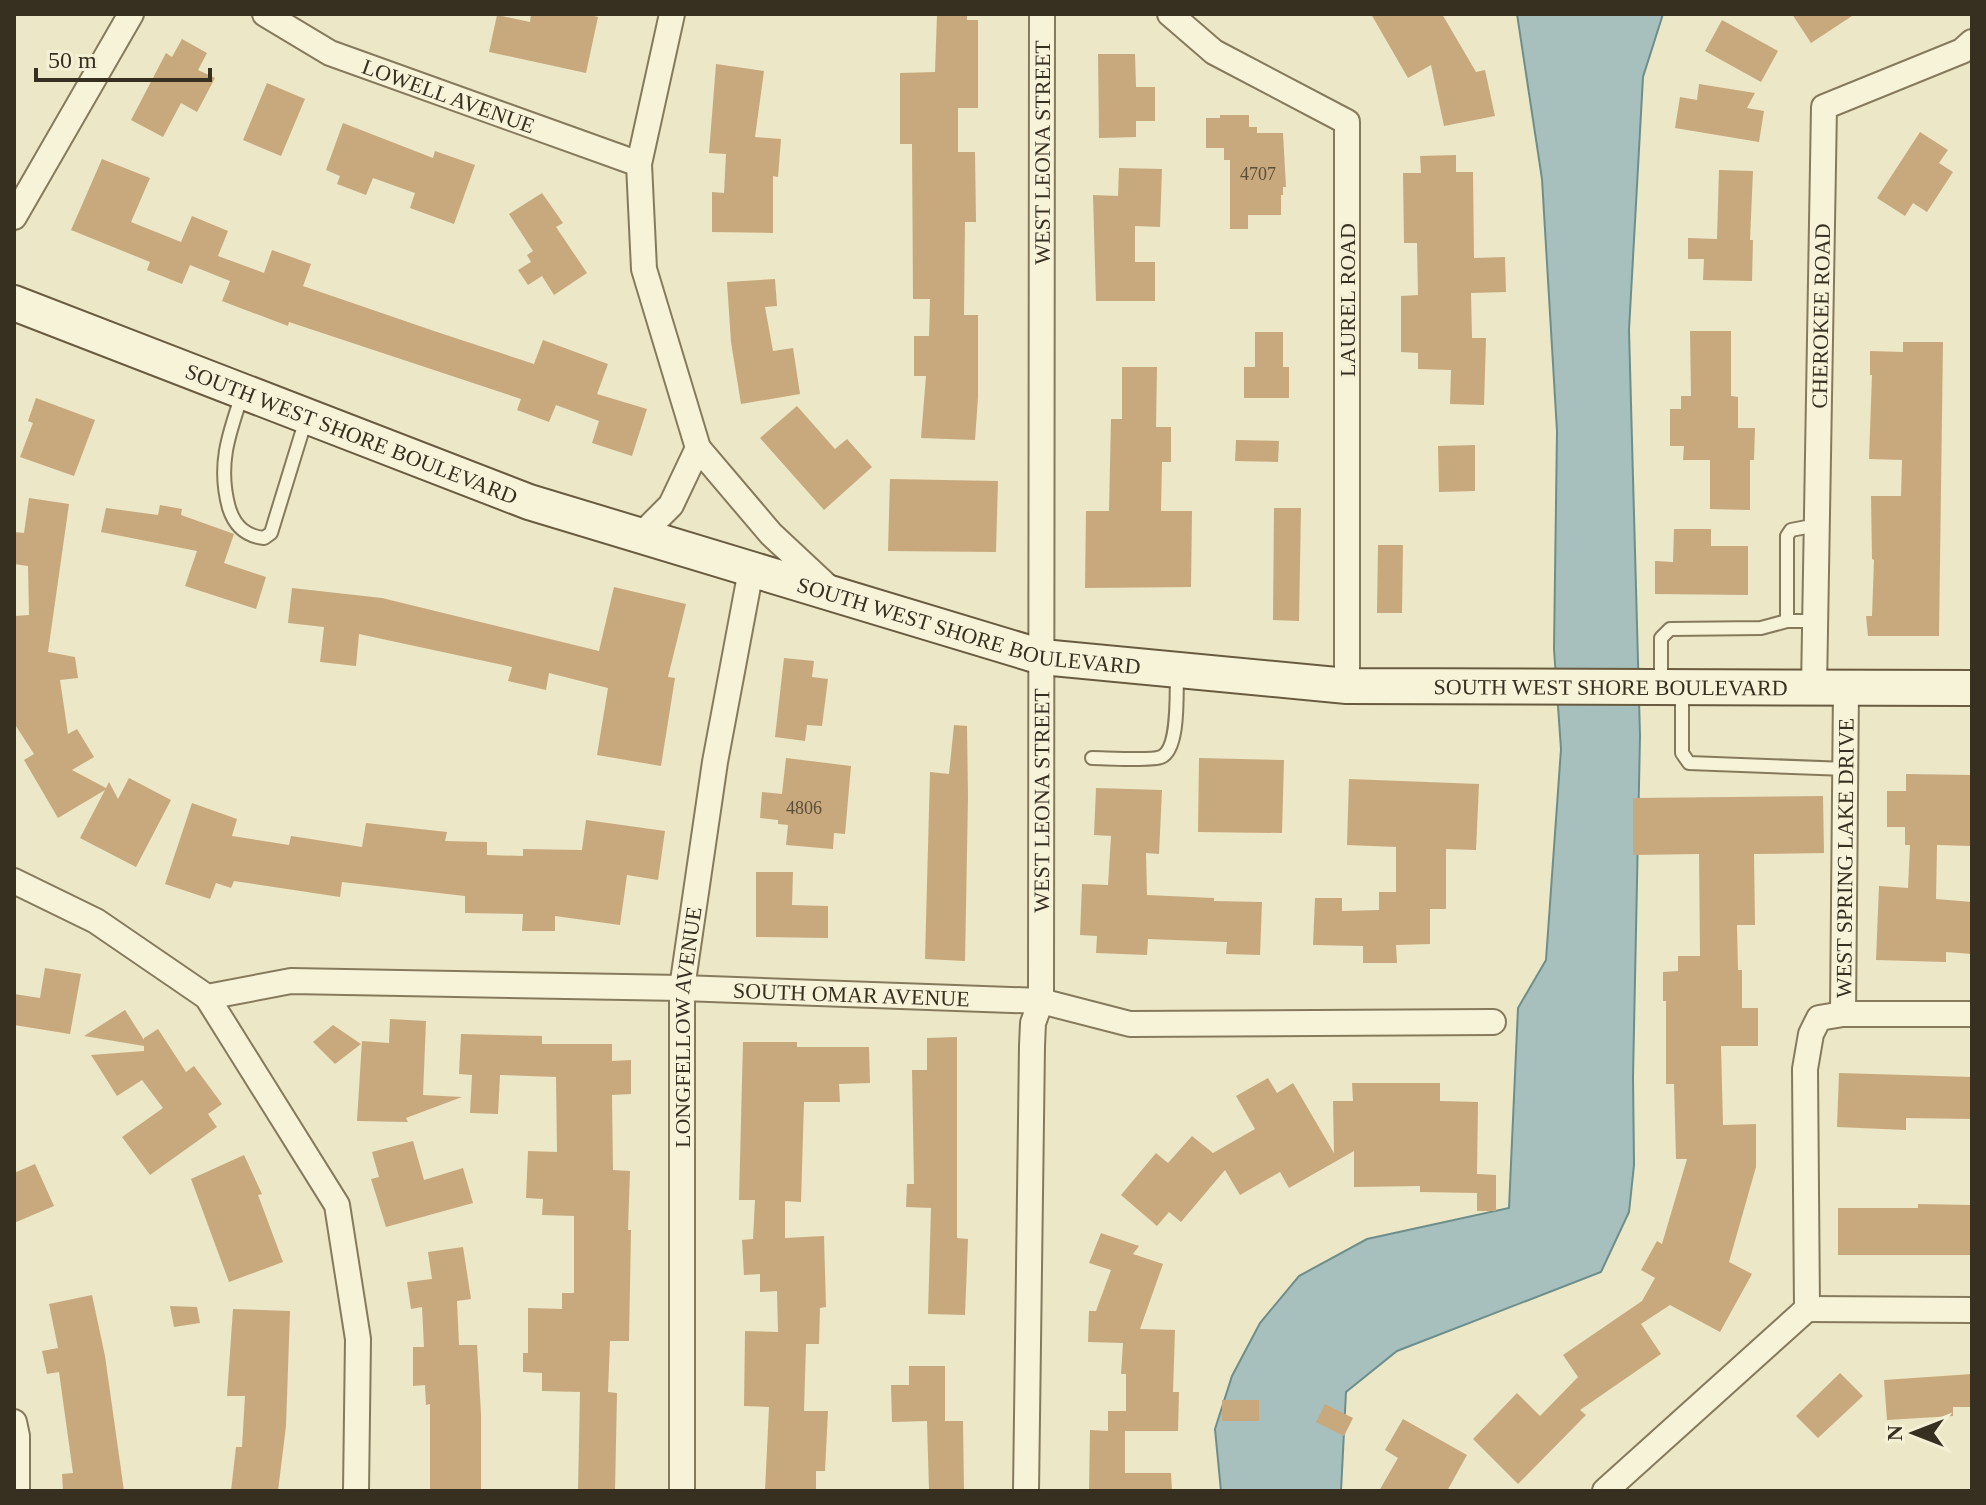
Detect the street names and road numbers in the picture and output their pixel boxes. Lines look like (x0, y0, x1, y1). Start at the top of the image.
street label: WEST LEONA STREET (1030, 40, 1055, 265)
street label: LOWELL AVENUE (359, 54, 538, 139)
street label: LAUREL ROAD (1335, 223, 1360, 377)
street label: CHEROKEE ROAD (1807, 223, 1835, 409)
street label: SOUTH WEST SHORE BOULEVARD (182, 358, 521, 509)
street label: SOUTH WEST SHORE BOULEVARD (794, 572, 1142, 679)
street label: SOUTH WEST SHORE BOULEVARD (1434, 674, 1788, 700)
street label: WEST LEONA STREET (1029, 688, 1054, 913)
street label: WEST SPRING LAKE DRIVE (1831, 718, 1859, 998)
street label: LONGFELLOW AVENUE (669, 905, 707, 1148)
street label: SOUTH OMAR AVENUE (733, 978, 970, 1011)

